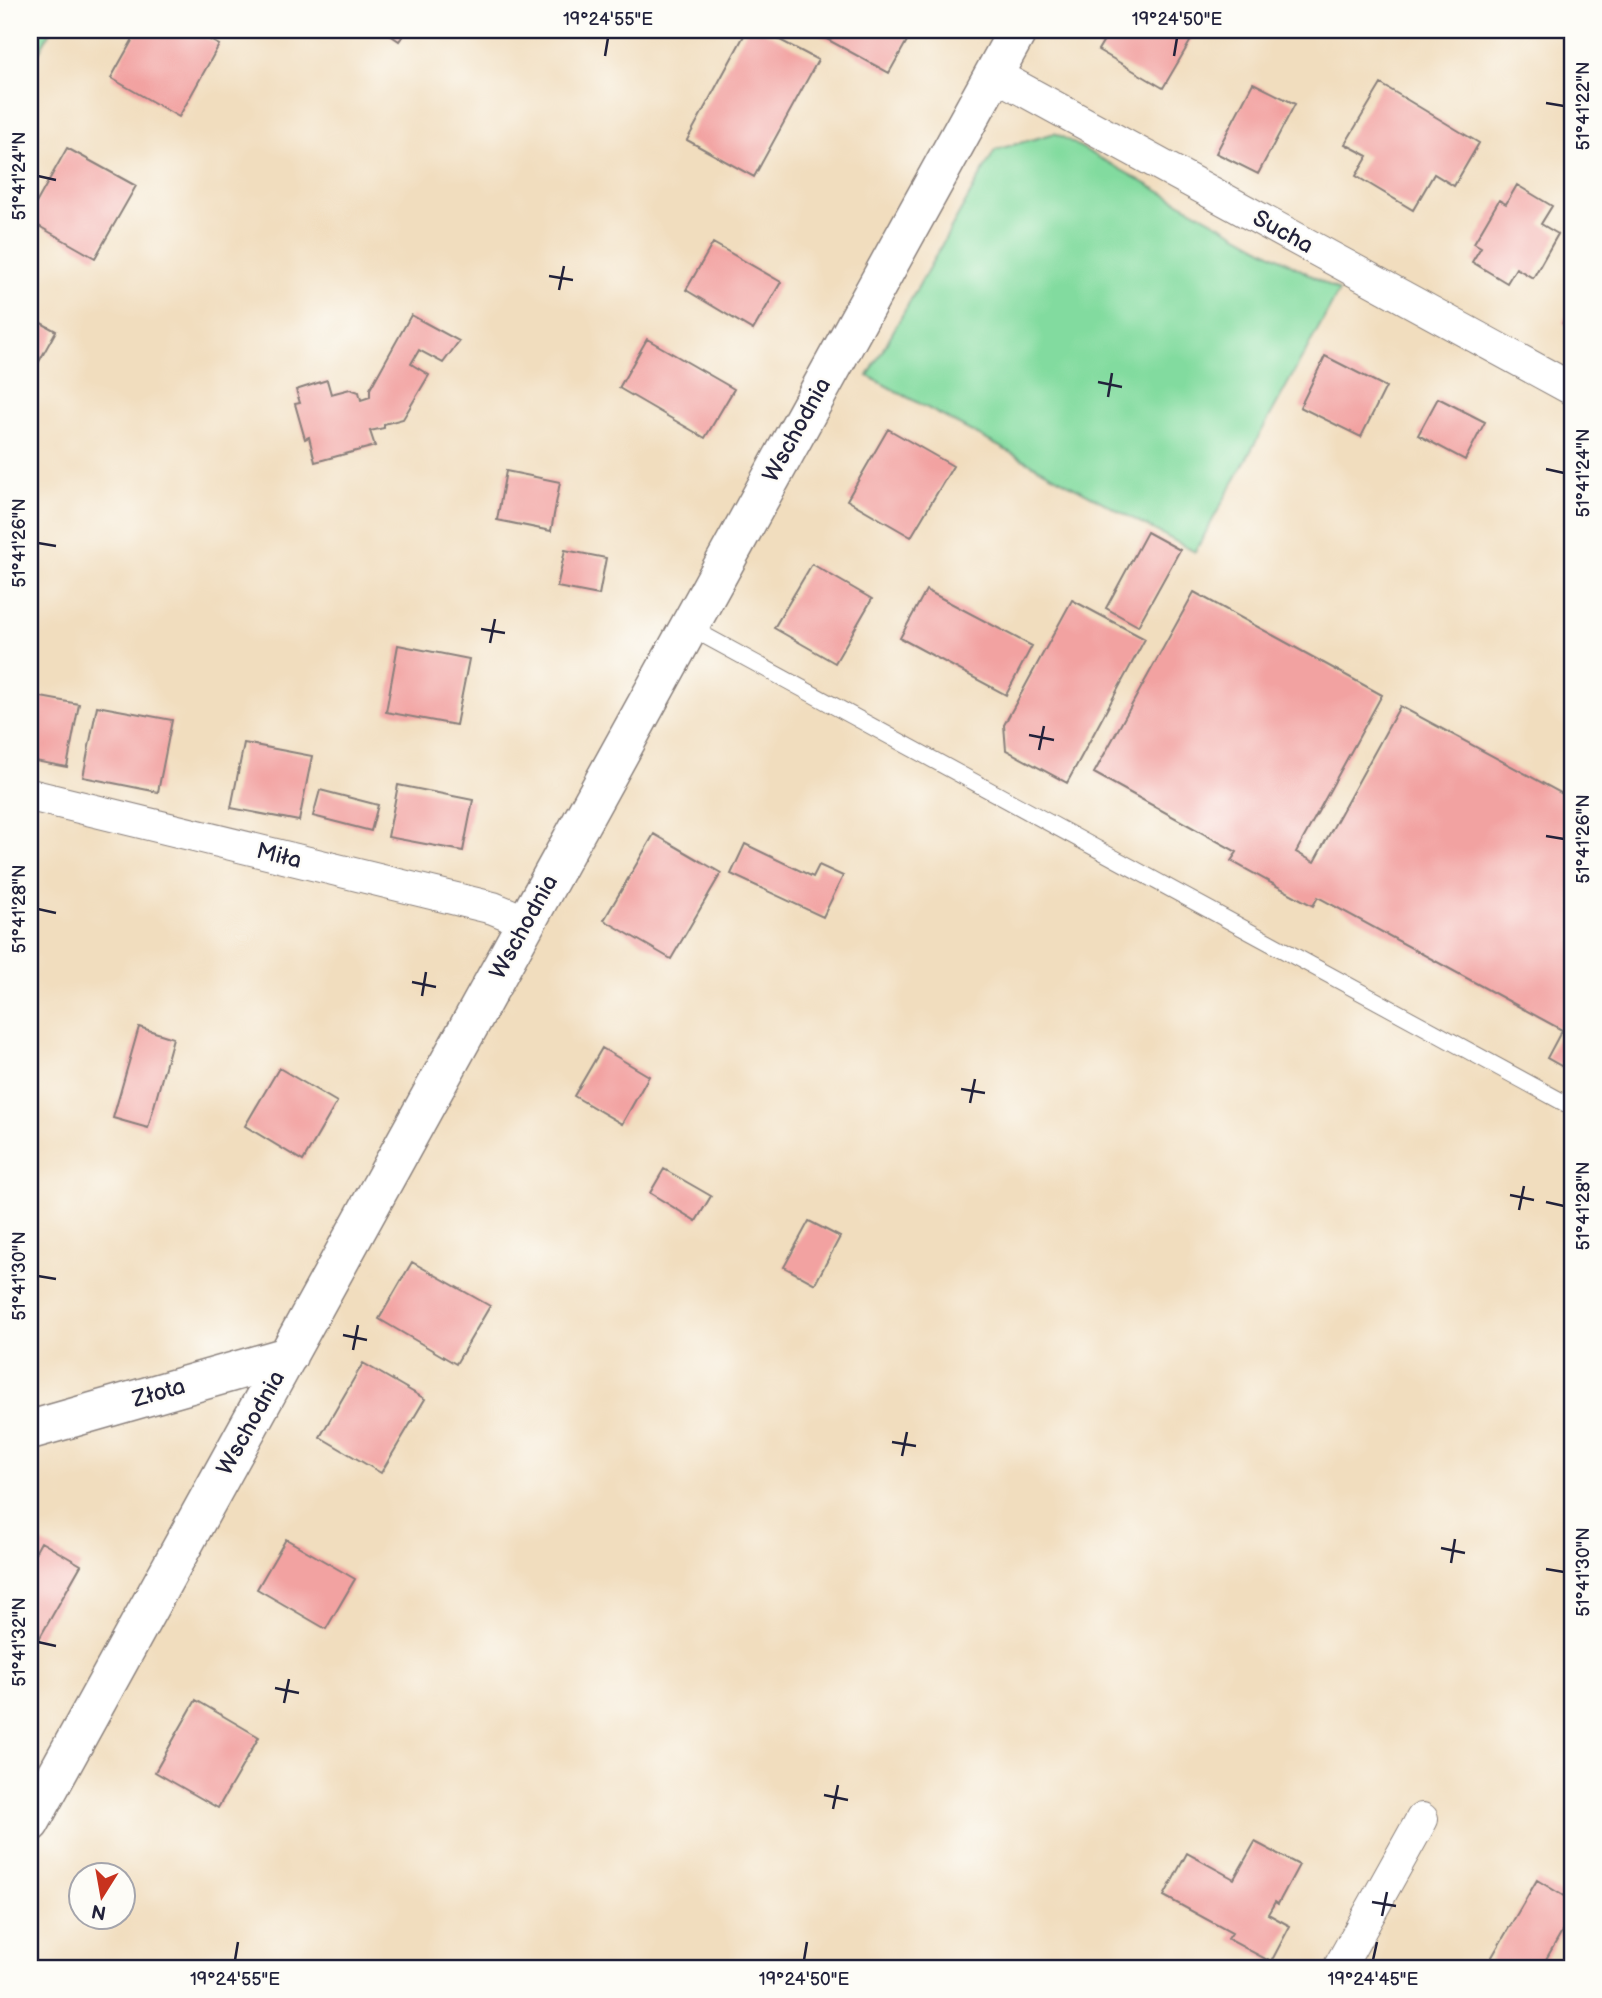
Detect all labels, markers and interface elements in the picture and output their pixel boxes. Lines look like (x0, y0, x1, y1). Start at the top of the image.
text: 19°24'55"E (563, 9, 653, 30)
text: 19°24'50"E (1132, 9, 1222, 30)
text: 51°41'22"N (1573, 61, 1594, 151)
text: 51°41'24"N (9, 131, 30, 221)
street label: Sucha (1248, 204, 1318, 260)
street label: Wschodnia (757, 373, 837, 487)
text: 51°41'24"N (1573, 428, 1594, 518)
text: 51°41'26"N (9, 498, 30, 588)
text: 51°41'26"N (1573, 794, 1594, 884)
street label: Miła (254, 837, 304, 875)
text: 51°41'28"N (9, 865, 30, 953)
street label: Wschodnia (484, 870, 564, 984)
text: 51°41'28"N (1573, 1162, 1594, 1250)
text: 51°41'30"N (9, 1231, 30, 1321)
street label: Wschodnia (211, 1366, 291, 1480)
street label: Złota (129, 1372, 188, 1414)
text: 51°41'30"N (1573, 1527, 1594, 1617)
text: 51°41'32"N (9, 1597, 30, 1687)
north arrow (66, 1862, 136, 1932)
text: N (90, 1899, 108, 1924)
text: 19°24'55"E (190, 1969, 280, 1990)
text: 19°24'50"E (759, 1969, 849, 1990)
text: 19°24'45"E (1328, 1969, 1419, 1990)

